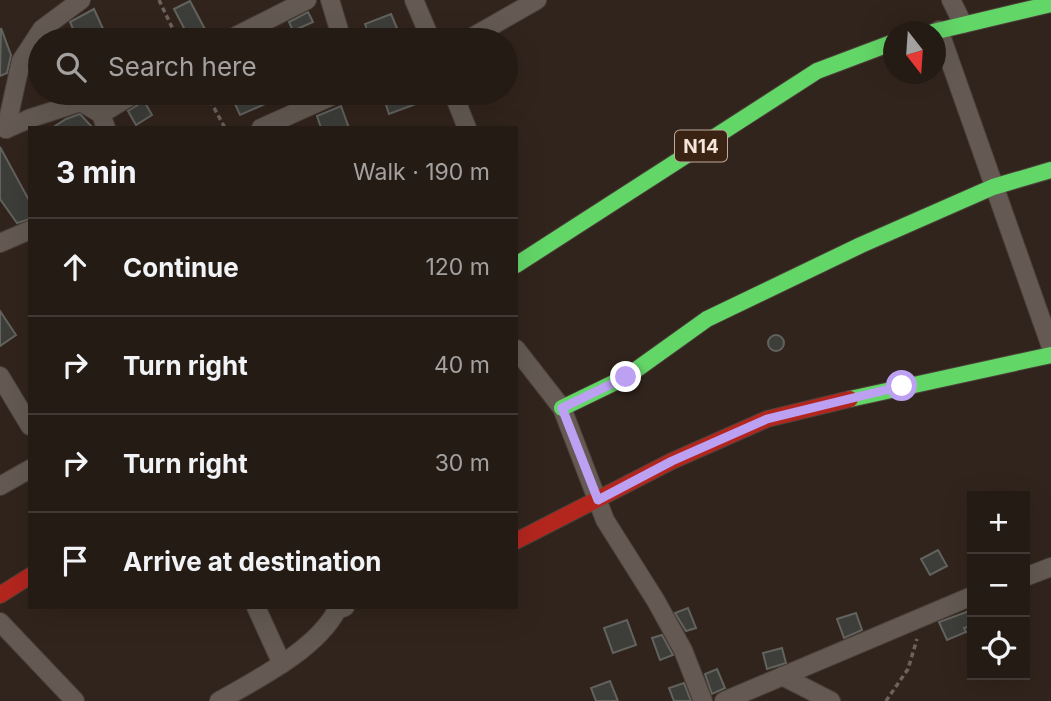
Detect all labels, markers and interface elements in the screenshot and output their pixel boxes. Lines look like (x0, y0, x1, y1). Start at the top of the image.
north arrow (883, 21, 946, 84)
search box (28, 28, 518, 105)
icon: search (52, 48, 90, 86)
text: Search here (108, 51, 257, 82)
road number: N14 (675, 130, 727, 162)
text: 3 min (56, 154, 137, 190)
text: Walk · 190 m (353, 158, 490, 186)
icon: ahead (56, 248, 94, 286)
text: Continue (123, 252, 239, 283)
text: 120 m (425, 253, 490, 281)
icon: right (56, 346, 94, 384)
text: Turn right (123, 350, 248, 381)
text: 40 m (434, 351, 490, 379)
route end (610, 361, 641, 392)
route start (886, 370, 917, 401)
icon: right (56, 444, 94, 482)
text: Turn right (123, 448, 248, 479)
text: 30 m (435, 449, 490, 477)
map controls (967, 491, 1030, 680)
button: + (967, 491, 1030, 554)
icon: arrive (56, 542, 94, 580)
text: Arrive at destination (123, 546, 382, 577)
button: − (967, 554, 1030, 617)
button: locate (967, 617, 1030, 680)

